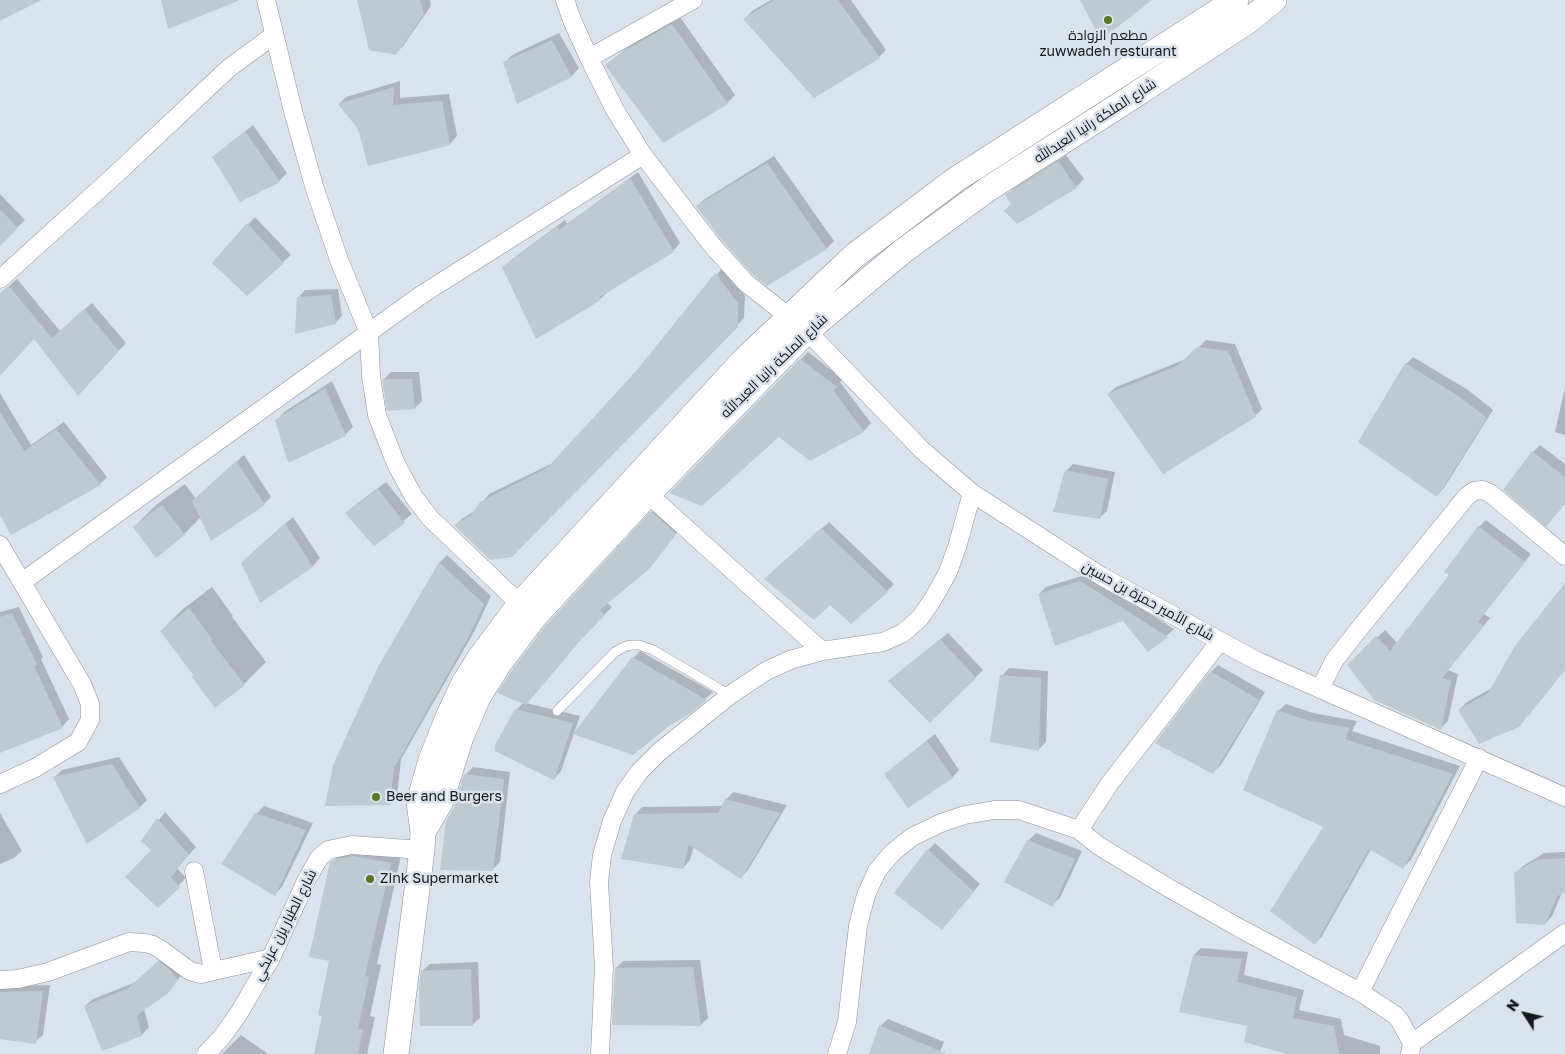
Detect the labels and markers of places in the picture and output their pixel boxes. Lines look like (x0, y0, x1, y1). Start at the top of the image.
marker: مطعم الزوادة zuwwadeh resturant (1102, 14, 1114, 26)
place label: مطعم الزوادة zuwwadeh resturant (1039, 28, 1177, 60)
place label: Beer and Burgers (386, 789, 502, 805)
marker: Beer and Burgers (370, 791, 382, 803)
place label: Zink Supermarket (380, 871, 499, 887)
marker: Zink Supermarket (364, 873, 376, 885)

